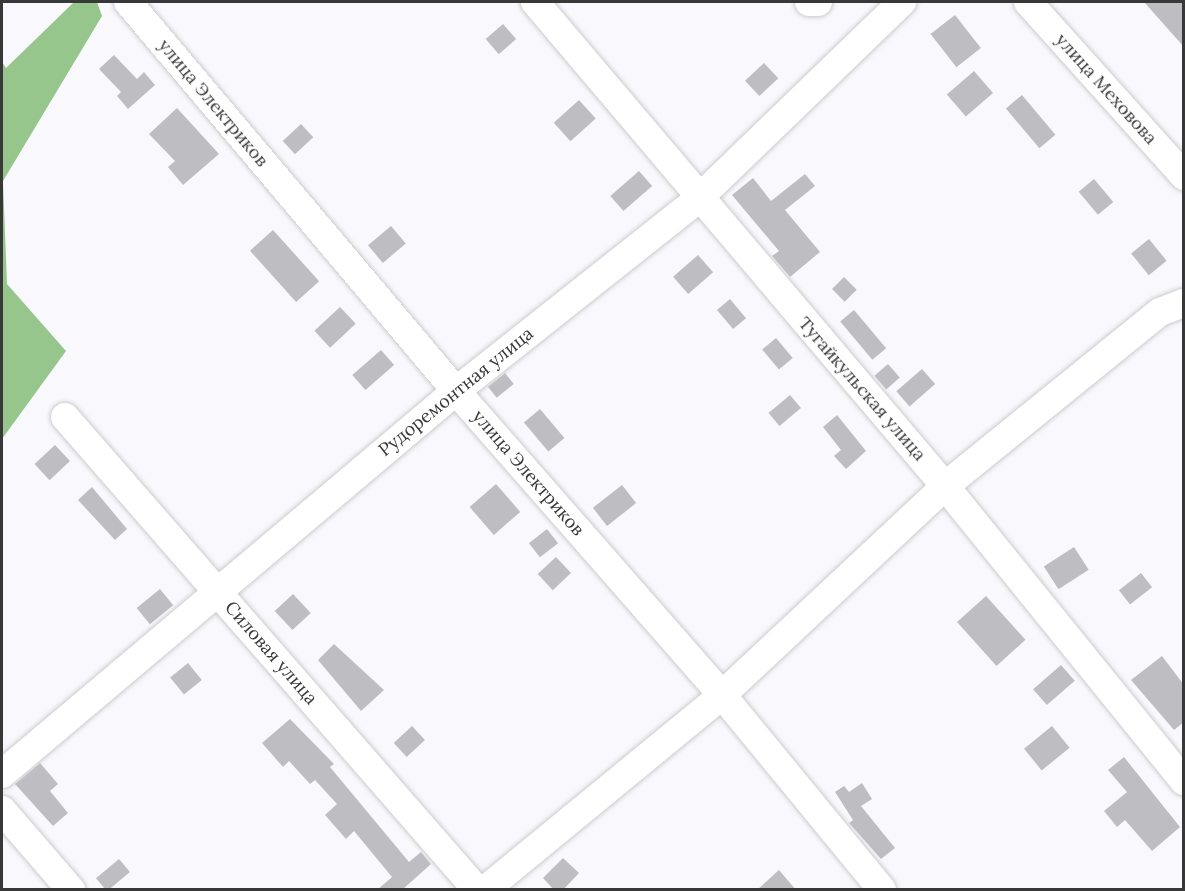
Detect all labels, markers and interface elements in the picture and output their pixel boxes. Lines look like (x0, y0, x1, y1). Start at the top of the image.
street label: улица Меховова (1051, 29, 1161, 149)
street label: улица Электриков (153, 35, 273, 171)
street label: Тугайкульская улица (794, 313, 930, 465)
street label: Рудоремонтная улица (374, 323, 538, 461)
street label: улица Электриков (468, 406, 588, 540)
street label: Силовая улица (220, 597, 322, 709)

